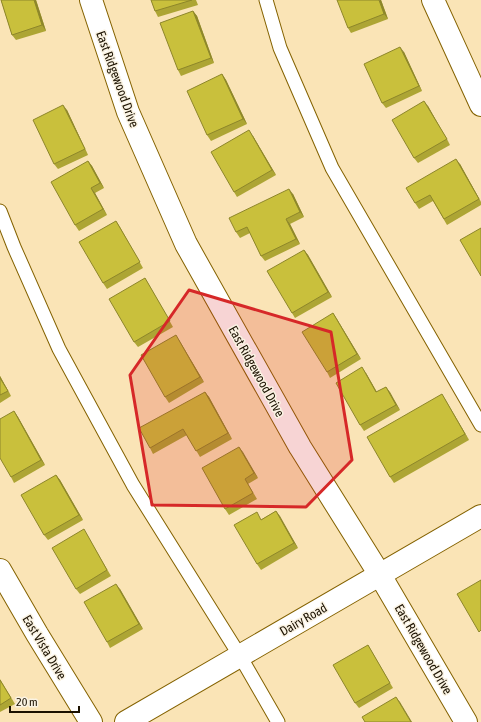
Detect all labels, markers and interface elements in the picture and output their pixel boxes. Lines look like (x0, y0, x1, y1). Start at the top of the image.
street label: East Ridgewood Drive (93, 29, 142, 130)
street label: East Ridgewood Drive (225, 323, 288, 419)
street label: Dairy Road (277, 600, 330, 639)
street label: East Ridgewood Drive (392, 602, 455, 697)
street label: East Vista Drive (19, 612, 70, 682)
scale bar (10, 688, 79, 714)
text: 20 m (16, 695, 38, 709)

